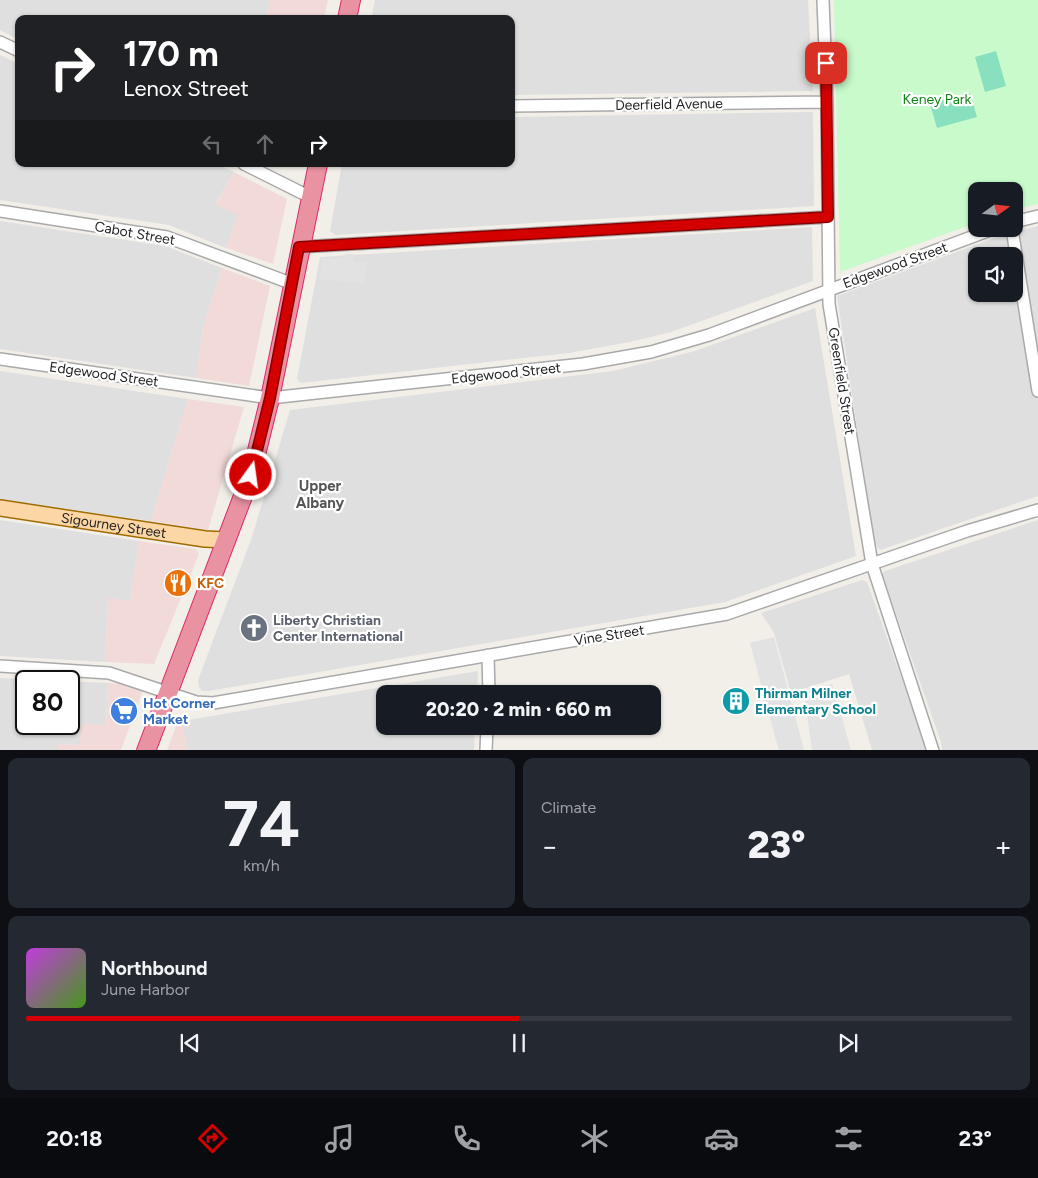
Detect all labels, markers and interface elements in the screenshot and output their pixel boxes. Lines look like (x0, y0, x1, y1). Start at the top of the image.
text: 170 m (123, 33, 219, 75)
icon: right (40, 35, 105, 100)
pin (805, 42, 847, 84)
icon: arrive (812, 49, 840, 77)
text: Lenox Street (123, 75, 249, 102)
park label: Keney Park (903, 91, 972, 108)
street label: Deerfield Avenue (615, 95, 723, 114)
icon: left (198, 130, 226, 158)
icon: ahead (251, 130, 279, 158)
icon: right (304, 130, 332, 158)
north arrow (968, 182, 1022, 238)
map controls (968, 182, 1023, 302)
street label: Cabot Street (93, 218, 177, 249)
street label: Edgewood Street (841, 239, 950, 292)
button: sound (968, 247, 1023, 302)
street label: Greenfield Street (825, 326, 858, 436)
street label: Edgewood Street (48, 358, 160, 391)
street label: Edgewood Street (450, 359, 562, 388)
position arrow (224, 448, 276, 500)
district label: Upper Albany (296, 477, 344, 512)
street label: Sigourney Street (60, 509, 167, 542)
restaurant icon: KFC (163, 568, 193, 598)
place label: KFC (197, 575, 224, 592)
place label: Liberty Christian Center International (273, 612, 403, 645)
church icon: Liberty Christian Center International (239, 613, 269, 643)
street label: Vine Street (573, 622, 646, 649)
speed limit sign: 80 (15, 670, 80, 735)
place label: Thirman Milner Elementary School (755, 685, 876, 718)
building icon: Thirman Milner Elementary School (721, 686, 751, 716)
place label: Hot Corner Market (143, 695, 216, 728)
supermarket icon: Hot Corner Market (109, 696, 139, 726)
text: 20:20 · 2 min · 660 m (426, 698, 611, 721)
text: 74 (223, 784, 300, 862)
text: Climate (541, 798, 596, 817)
text: 23° (747, 822, 806, 868)
text: − (541, 829, 558, 863)
text: + (995, 829, 1012, 863)
text: km/h (243, 856, 280, 875)
text: Northbound (101, 957, 208, 980)
text: June Harbor (101, 980, 189, 999)
icon: previous (176, 1029, 204, 1057)
icon: pause (505, 1029, 533, 1057)
icon: next (834, 1029, 862, 1057)
icon: directions (195, 1121, 230, 1156)
icon: music (322, 1121, 357, 1156)
icon: phone (449, 1121, 484, 1156)
icon: climate (577, 1121, 612, 1156)
icon: car (704, 1121, 739, 1156)
icon: filters (831, 1121, 866, 1156)
text: 20:18 (46, 1125, 103, 1152)
text: 23° (958, 1125, 992, 1152)

